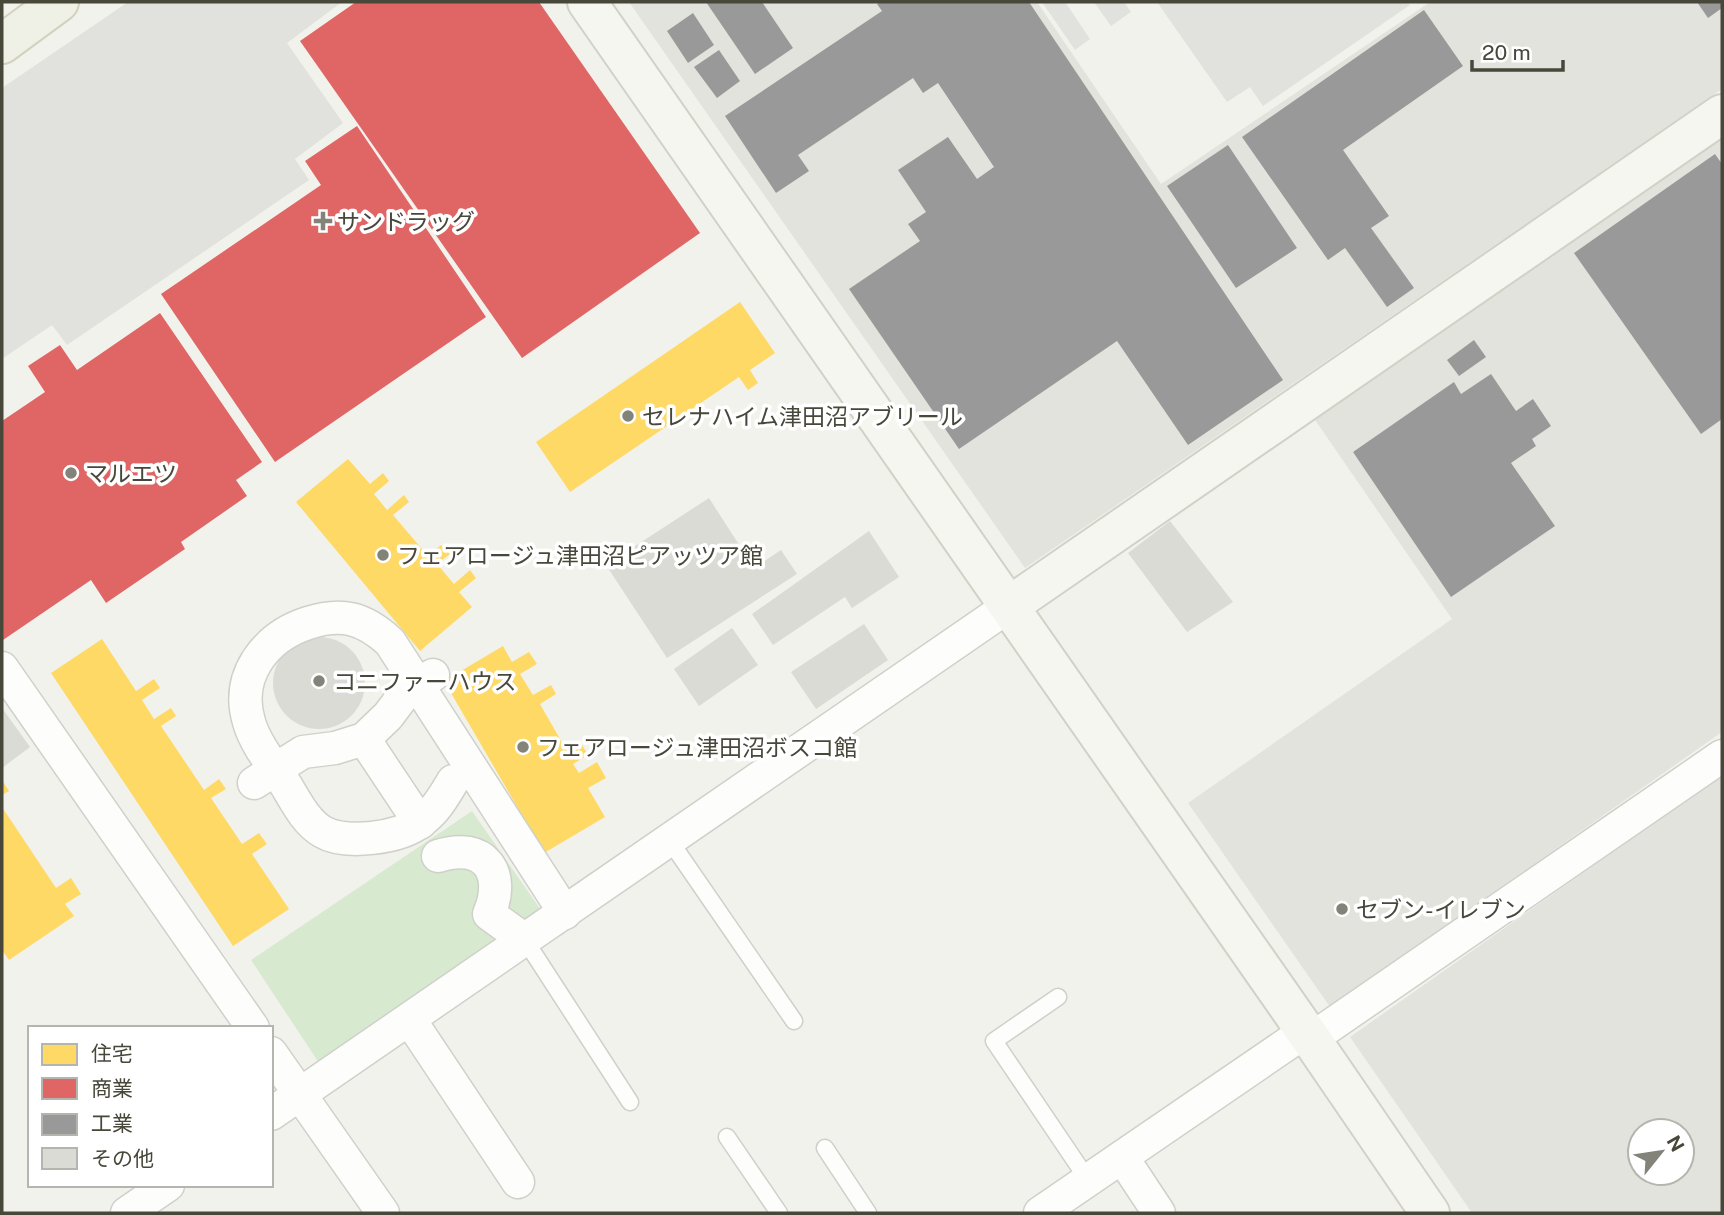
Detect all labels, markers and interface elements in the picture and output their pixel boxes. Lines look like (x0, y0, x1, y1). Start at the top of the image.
scale bar (1472, 28, 1563, 72)
text: 20 m (1482, 40, 1531, 65)
place label: サンドラッグ (337, 208, 475, 235)
marker: サンドラッグ (315, 213, 331, 229)
place label: セレナハイム津田沼アブリール (642, 403, 963, 430)
marker: セレナハイム津田沼アブリール (620, 408, 636, 424)
place label: マルエツ (85, 460, 177, 487)
marker: マルエツ (63, 465, 79, 481)
place label: フェアロージュ津田沼ピアッツア館 (397, 542, 763, 569)
marker: フェアロージュ津田沼ピアッツア館 (375, 547, 391, 563)
place label: コニファーハウス (333, 668, 517, 695)
marker: コニファーハウス (311, 673, 327, 689)
place label: フェアロージュ津田沼ボスコ館 (537, 734, 857, 761)
marker: フェアロージュ津田沼ボスコ館 (515, 739, 531, 755)
place label: セブン-イレブン (1356, 896, 1526, 923)
marker: セブン-イレブン (1334, 901, 1350, 917)
legend (28, 1026, 273, 1187)
text: 住宅 (91, 1041, 133, 1066)
text: 商業 (91, 1076, 133, 1101)
text: 工業 (91, 1111, 133, 1136)
north arrow (1626, 1117, 1696, 1187)
text: N (1662, 1132, 1689, 1155)
text: その他 (91, 1146, 154, 1171)

